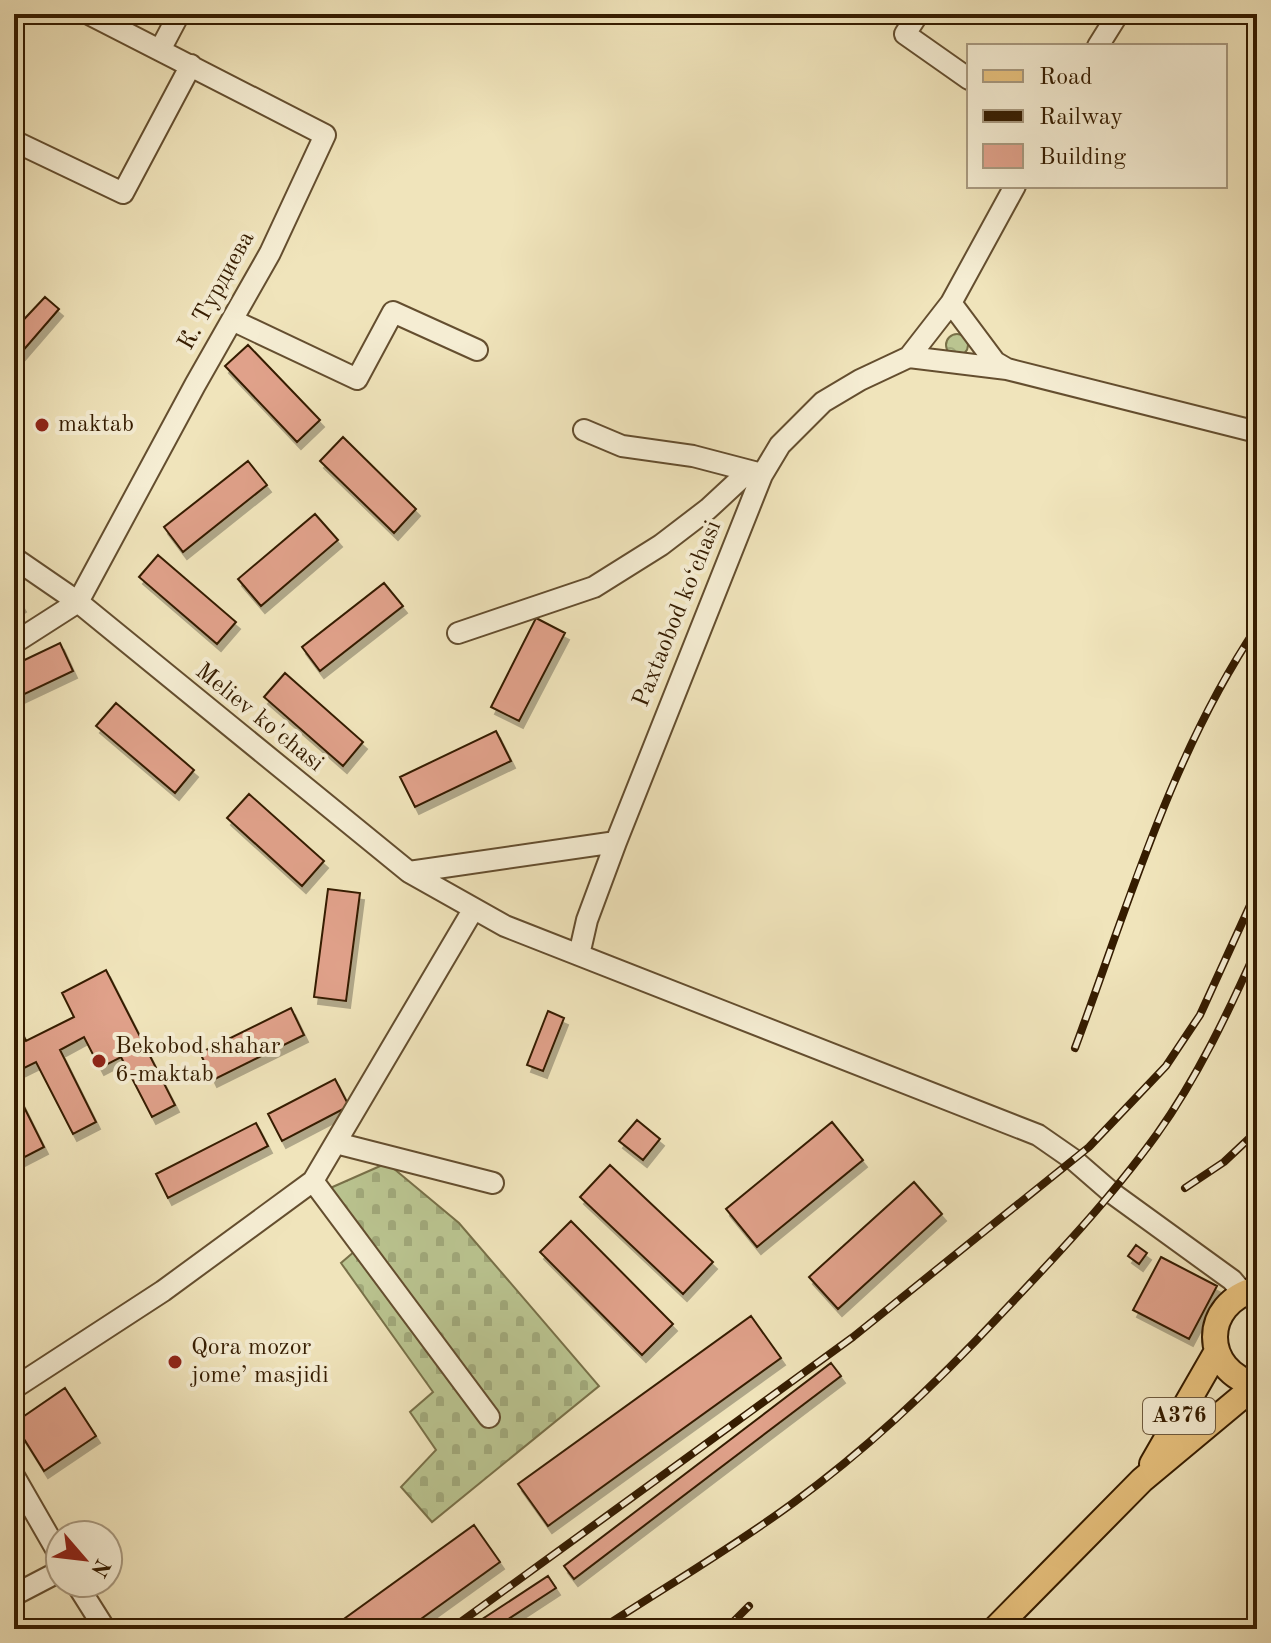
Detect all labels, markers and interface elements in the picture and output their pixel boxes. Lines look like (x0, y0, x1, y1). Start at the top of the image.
legend (967, 44, 1227, 188)
text: Road (1039, 66, 1092, 90)
text: Railway (1039, 106, 1123, 130)
text: Building (1039, 146, 1126, 170)
street label: К. Турдиева (175, 228, 259, 354)
place label: maktab (58, 413, 134, 437)
marker: maktab (33, 416, 51, 434)
street label: Paxtaobod ko‘chasi (630, 517, 726, 711)
street label: Meliev ko'chasi (190, 659, 328, 777)
place label: Bekobod shahar 6-maktab (115, 1035, 281, 1087)
marker: Bekobod shahar 6-maktab (90, 1052, 108, 1070)
place label: Qora mozor jome’ masjidi (190, 1336, 329, 1388)
marker: Qora mozor jome’ masjidi (166, 1353, 184, 1371)
road number: A376 (1143, 1398, 1215, 1434)
north arrow (44, 1519, 124, 1599)
text: N (86, 1555, 114, 1580)

